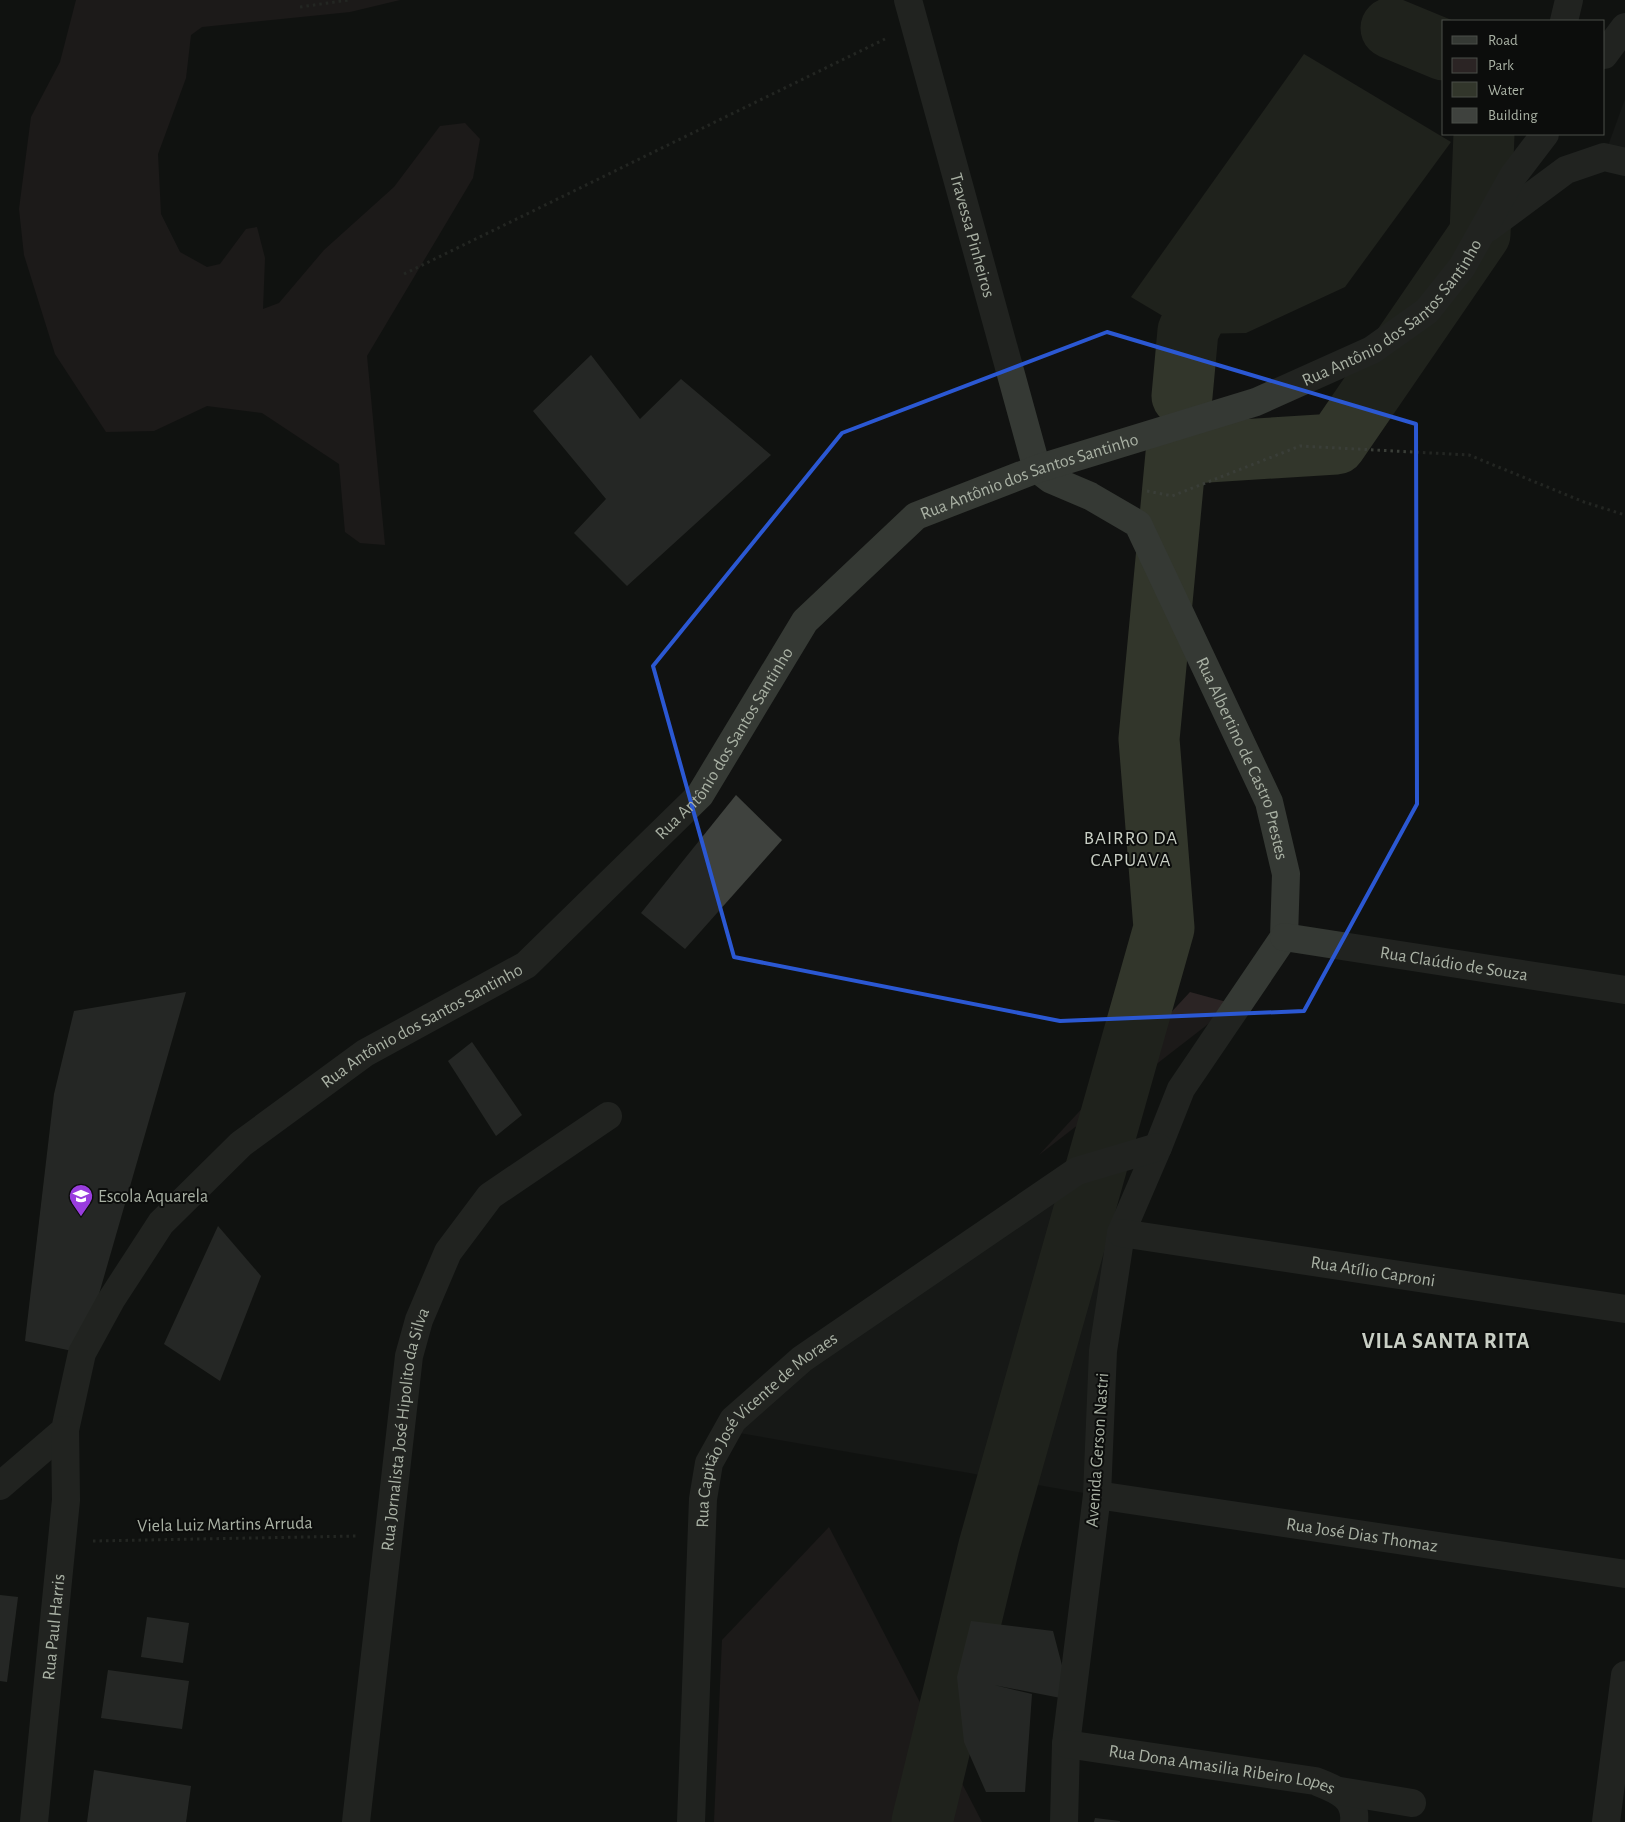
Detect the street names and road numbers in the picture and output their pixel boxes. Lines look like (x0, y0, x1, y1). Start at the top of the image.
street label: Travessa Pinheiros (946, 171, 997, 300)
street label: Rua Antônio dos Santos Santinho (1300, 236, 1486, 390)
street label: Rua Antônio dos Santos Santinho (918, 431, 1141, 523)
street label: Rua Antônio dos Santos Santinho (652, 644, 797, 843)
street label: Rua Albertino de Castro Prestes (1192, 654, 1290, 862)
street label: Rua Claúdio de Souza (1379, 944, 1529, 985)
street label: Rua Antônio dos Santos Santinho (318, 961, 526, 1092)
street label: Rua Atílio Caproni (1309, 1254, 1437, 1290)
street label: Rua Jornalista José Hipolito da Silva (379, 1305, 433, 1552)
street label: Rua Capitão José Vicente de Moraes (694, 1330, 841, 1528)
street label: Avenida Gerson Nastri (1084, 1372, 1112, 1528)
street label: Viela Luiz Martins Arruda (137, 1514, 313, 1536)
street label: Rua José Dias Thomaz (1285, 1515, 1439, 1556)
street label: Rua Paul Harris (40, 1573, 69, 1681)
street label: Rua Dona Amasilia Ribeiro Lopes (1107, 1742, 1338, 1798)

